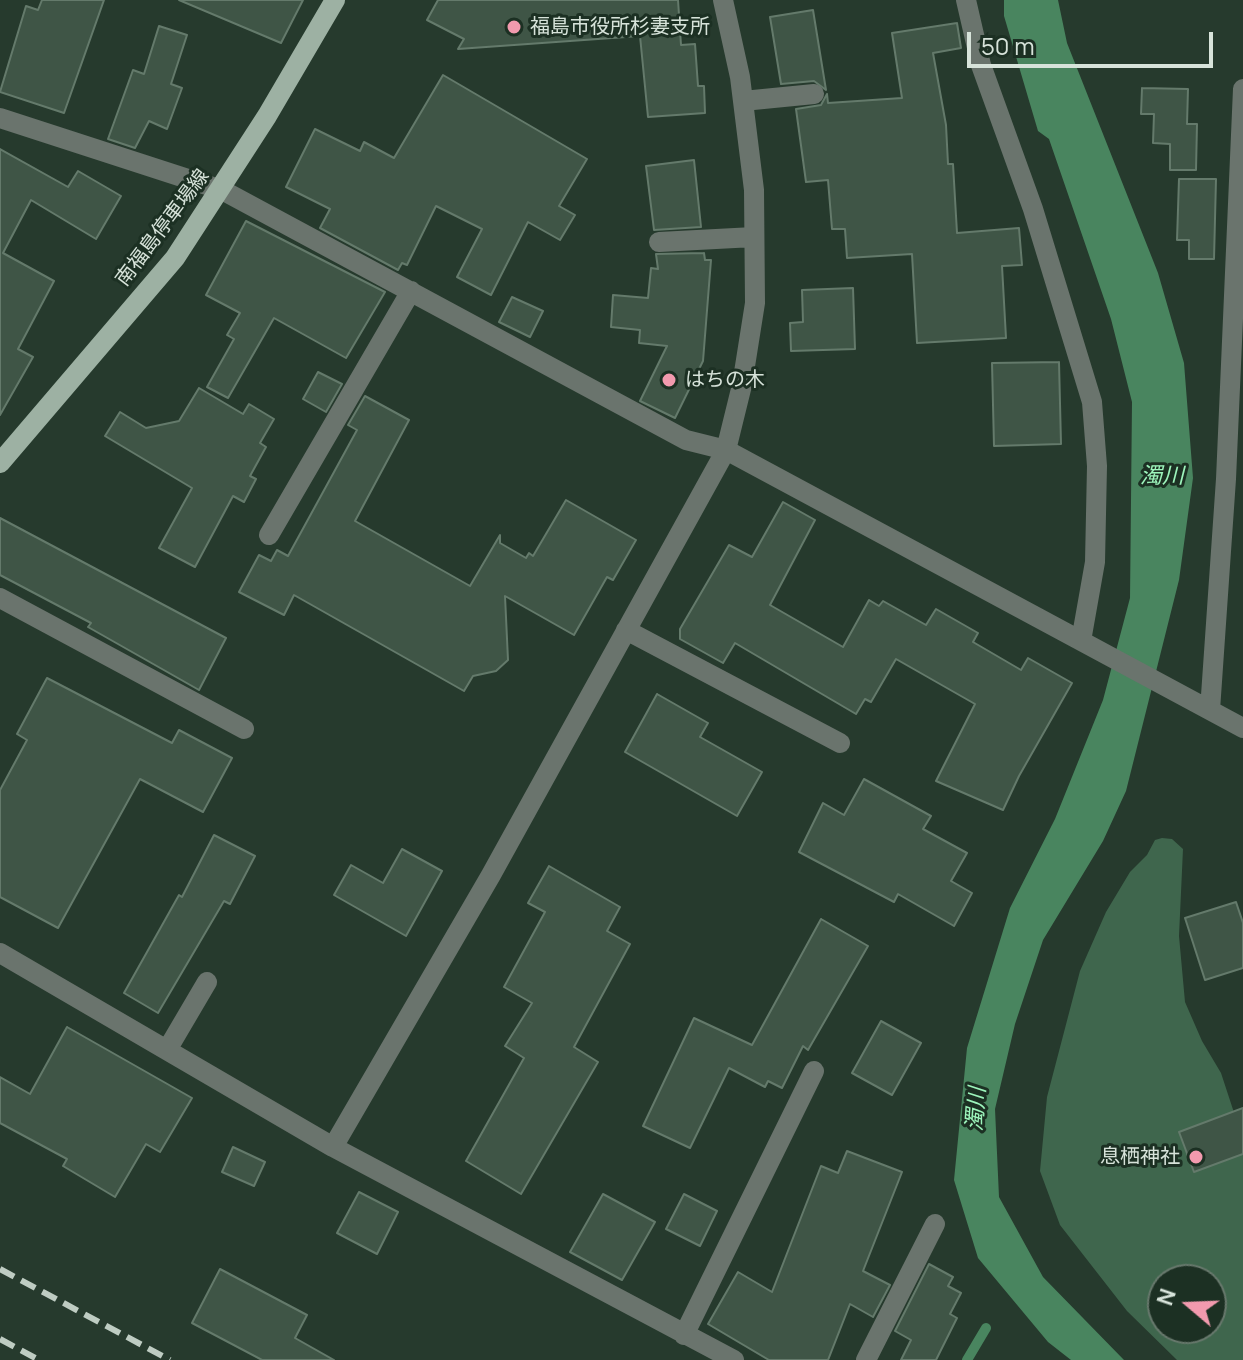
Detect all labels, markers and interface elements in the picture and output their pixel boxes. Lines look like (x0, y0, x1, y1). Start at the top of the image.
place label: 福島市役所杉妻支所 (530, 15, 710, 39)
scale bar (971, 16, 1217, 66)
marker: 福島市役所杉妻支所 (505, 18, 523, 36)
text: 50 m (981, 29, 1035, 62)
street label: 南福島停車場線 (111, 165, 215, 291)
place label: はちの木 (685, 368, 765, 392)
marker: はちの木 (660, 371, 678, 389)
water label: 濁川 (1140, 464, 1184, 490)
water label: 濁川 (962, 1086, 992, 1132)
place label: 息栖神社 (1100, 1145, 1180, 1169)
marker: 息栖神社 (1187, 1148, 1205, 1166)
north arrow (1147, 1264, 1227, 1344)
text: N (1149, 1284, 1183, 1309)

